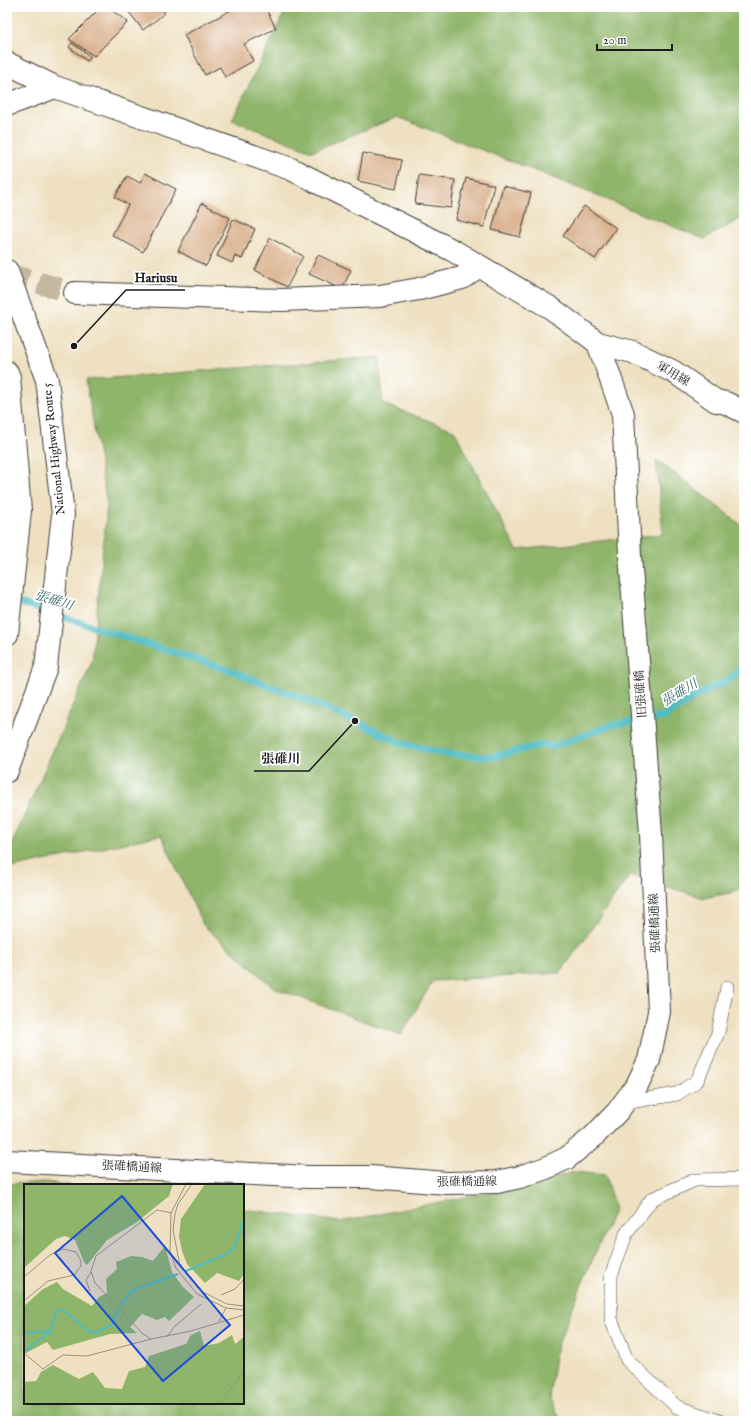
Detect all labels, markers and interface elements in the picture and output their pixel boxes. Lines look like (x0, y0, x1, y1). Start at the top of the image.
scale bar (597, 26, 672, 52)
text: 20 m (603, 33, 626, 48)
callout: Hariusu (126, 265, 185, 290)
text: Hariusu (134, 270, 178, 287)
street label: 軍用線 (654, 359, 692, 389)
street label: National Highway Route 5 (40, 382, 68, 516)
water label: 張碓川 (33, 587, 77, 616)
street label: 旧張碓橋 (632, 670, 650, 718)
water label: 張碓川 (659, 675, 703, 710)
callout: 張碓川 (254, 746, 309, 771)
text: 張碓川 (261, 751, 301, 768)
street label: 張碓橋通線 (646, 893, 664, 953)
street label: 張碓橋通線 (102, 1158, 162, 1176)
street label: 張碓橋通線 (437, 1174, 497, 1190)
inset map (24, 1184, 244, 1404)

